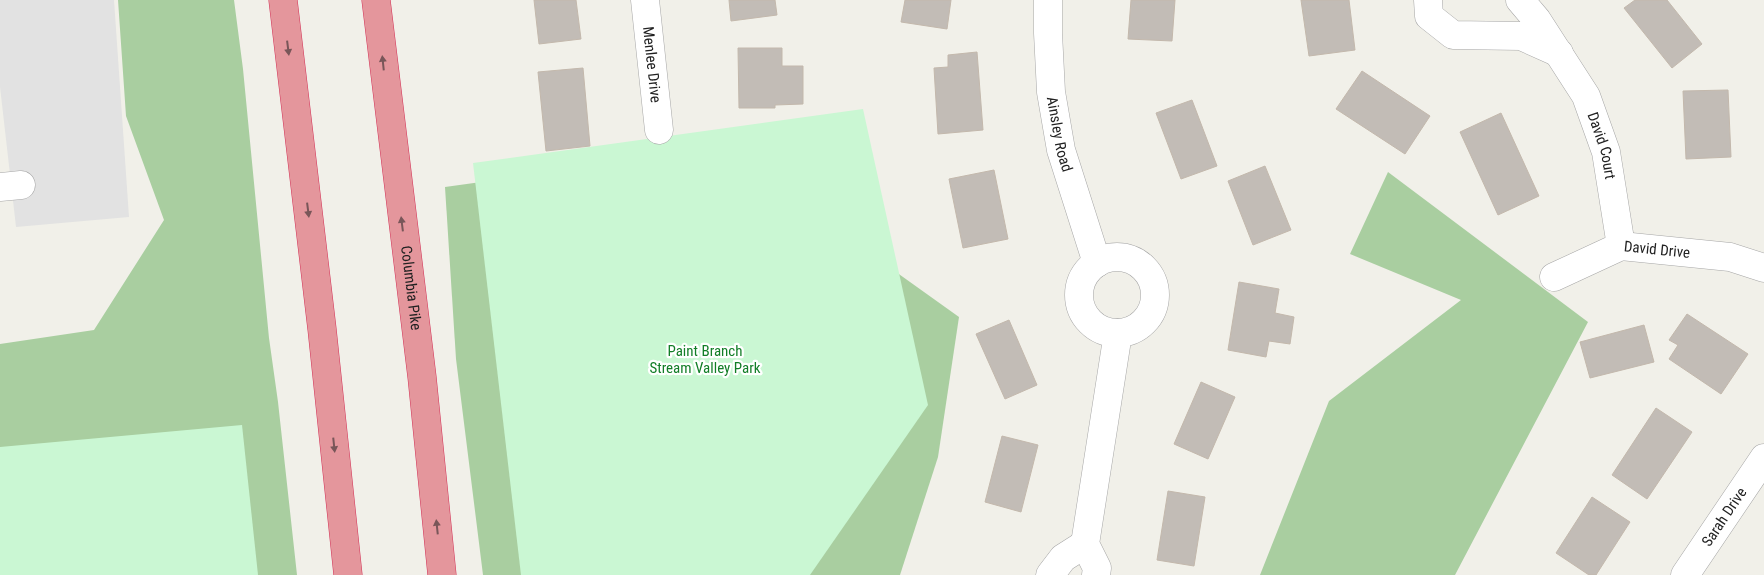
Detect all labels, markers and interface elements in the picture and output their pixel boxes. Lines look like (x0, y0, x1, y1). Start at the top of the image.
street label: Menlee Drive (639, 26, 665, 104)
one-way arrow (284, 41, 292, 57)
one-way arrow (379, 55, 387, 71)
street label: Ainsley Road (1043, 95, 1076, 174)
street label: David Court (1583, 110, 1619, 180)
one-way arrow (304, 202, 312, 218)
one-way arrow (398, 216, 406, 232)
street label: David Drive (1623, 237, 1691, 262)
street label: Columbia Pike (397, 245, 425, 331)
park label: Paint Branch Stream Valley Park (649, 342, 761, 377)
one-way arrow (330, 437, 338, 453)
street label: Sarah Drive (1698, 484, 1750, 550)
one-way arrow (433, 518, 441, 534)

